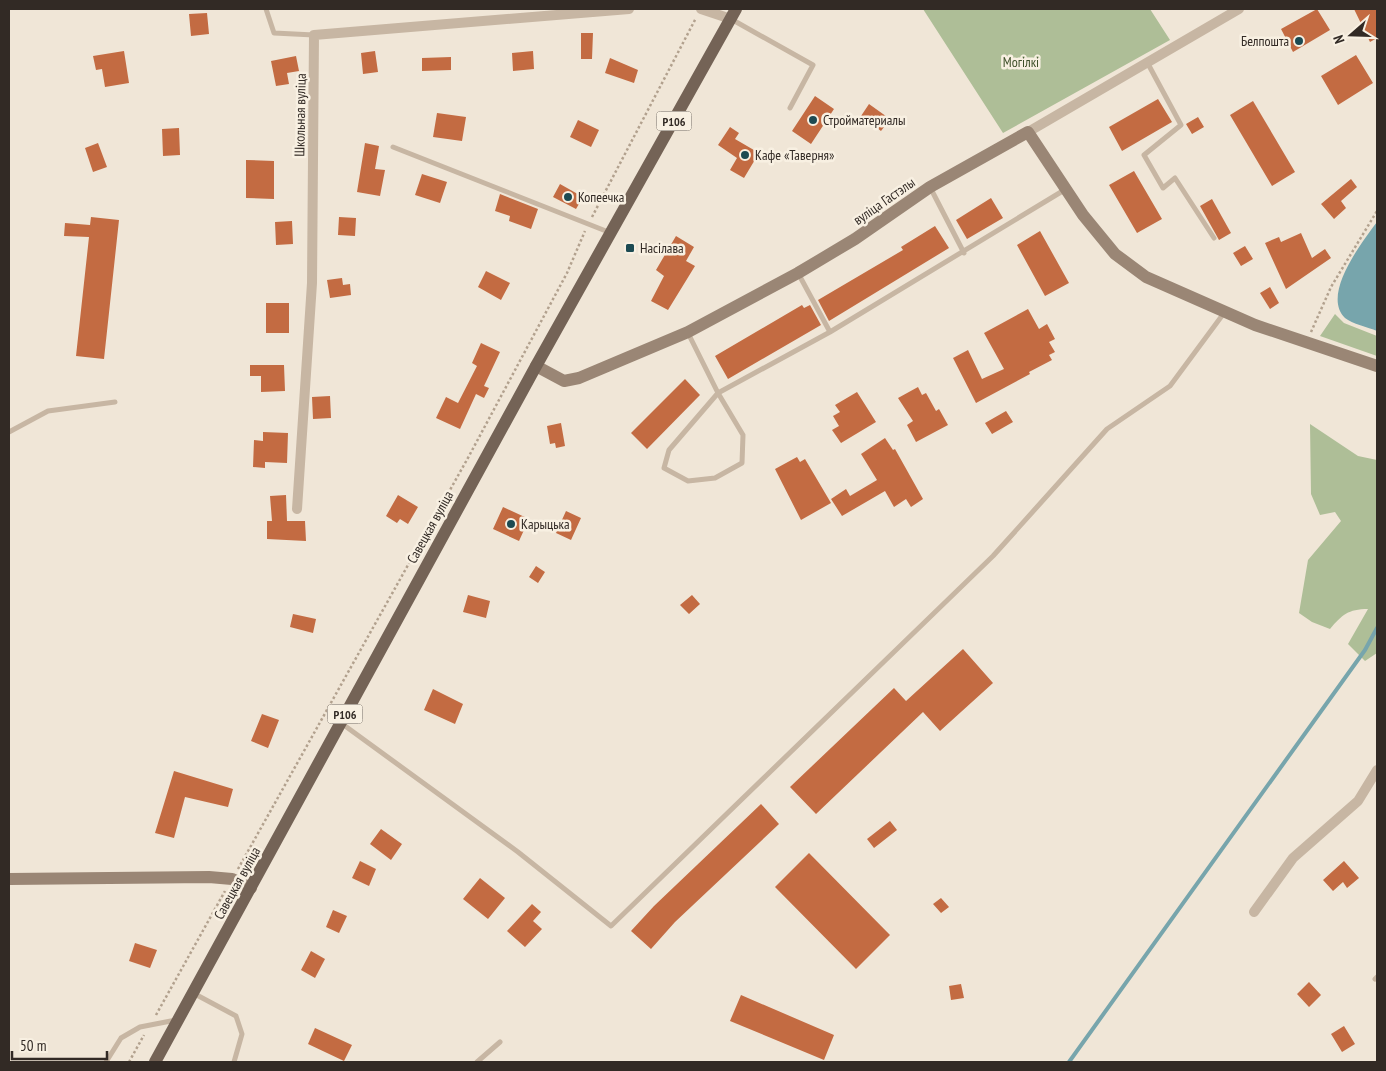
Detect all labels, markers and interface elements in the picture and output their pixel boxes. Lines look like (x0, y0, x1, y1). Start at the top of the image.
north arrow (1326, 10, 1376, 60)
place label: Белпошта (1241, 32, 1289, 50)
text: N (1329, 33, 1349, 46)
marker: Белпошта (1293, 35, 1305, 47)
park label: Могілкі (1003, 53, 1039, 71)
street label: Школьная вуліца (290, 73, 310, 157)
place label: Стройматериалы (823, 111, 906, 129)
road number: Р106 (656, 112, 692, 130)
marker: Стройматериалы (807, 114, 819, 126)
place label: Кафе «Таверня» (755, 146, 834, 164)
marker: Кафе «Таверня» (739, 149, 751, 161)
street label: вуліца Гастэлы (850, 173, 918, 229)
place label: Копеечка (578, 188, 624, 206)
marker: Копеечка (562, 191, 574, 203)
place label: Насілава (640, 239, 684, 257)
marker: Насілава (624, 242, 636, 254)
street label: Савецкая вуліца (403, 488, 457, 566)
place label: Карыцька (521, 515, 570, 533)
marker: Карыцька (505, 518, 517, 530)
road number: Р106 (328, 704, 362, 724)
street label: Савецкая вуліца (210, 844, 264, 922)
scale bar (12, 1028, 108, 1060)
text: 50 m (20, 1036, 46, 1055)

